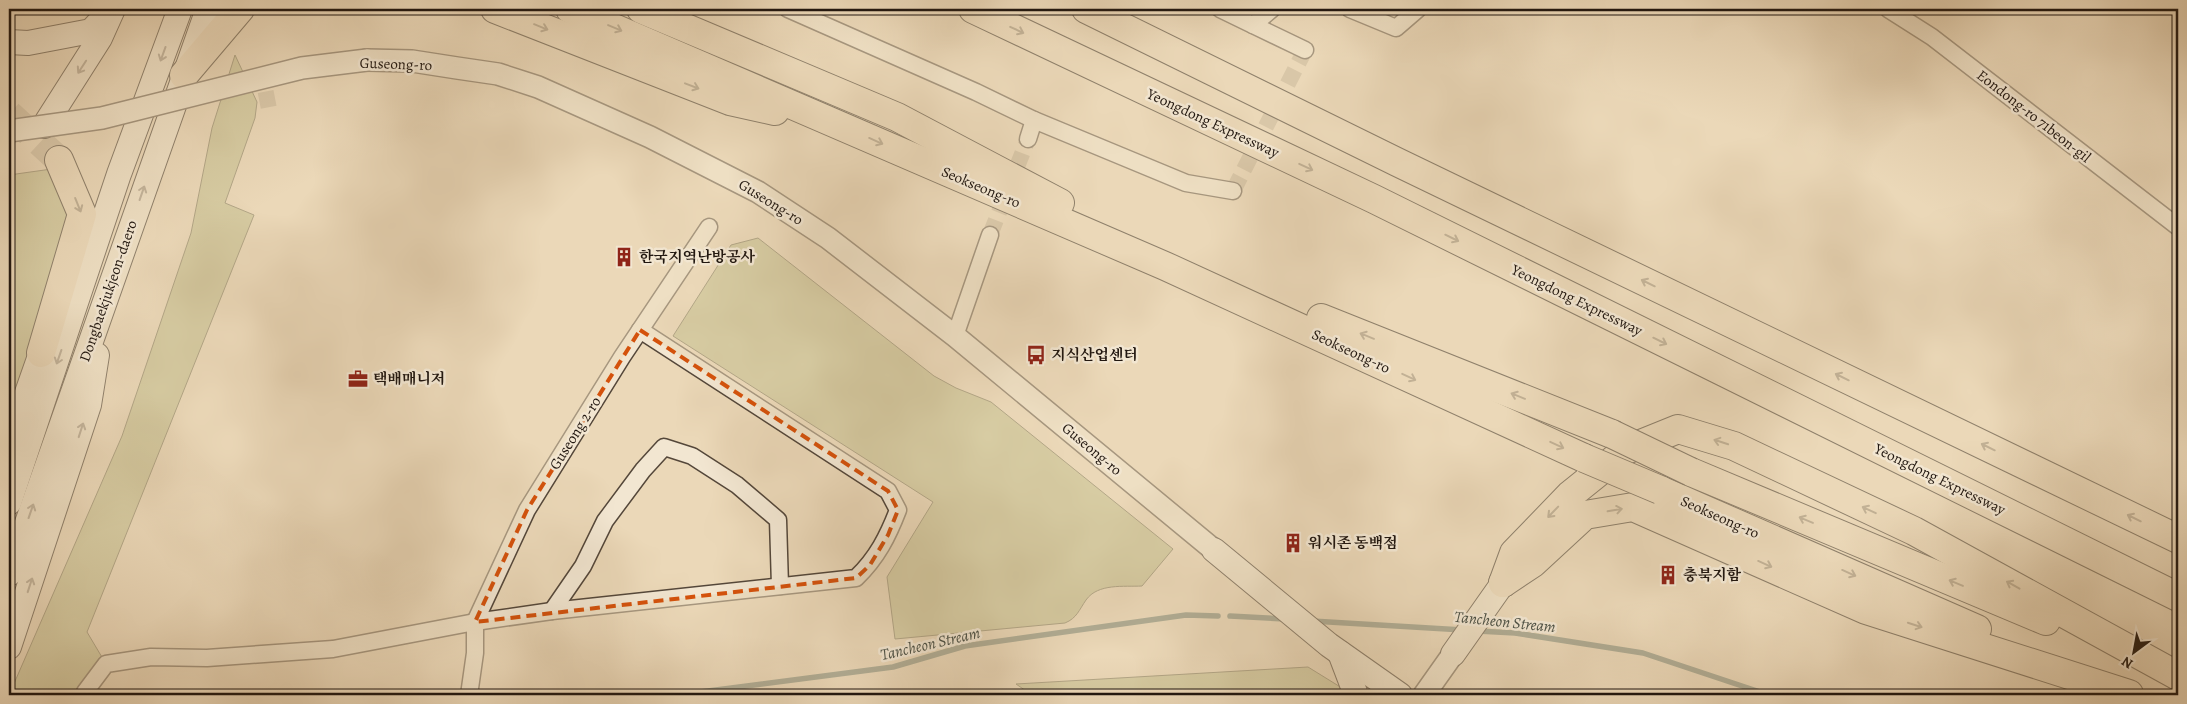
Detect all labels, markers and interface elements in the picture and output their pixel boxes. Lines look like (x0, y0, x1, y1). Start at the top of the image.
one-way arrow (533, 22, 548, 32)
one-way arrow (607, 24, 622, 34)
one-way arrow (1009, 25, 1024, 35)
one-way arrow (158, 46, 167, 62)
street label: Guseong-ro (359, 53, 433, 75)
one-way arrow (76, 60, 87, 74)
street label: Eondong-ro 71beon-gil (1973, 65, 2095, 167)
one-way arrow (684, 82, 699, 91)
street label: Yeongdong Expressway (1143, 83, 1283, 163)
one-way arrow (868, 137, 883, 147)
street label: Seokseong-ro (938, 161, 1024, 213)
one-way arrow (1298, 163, 1313, 172)
street label: Guseong-ro (735, 174, 807, 230)
one-way arrow (138, 186, 147, 201)
one-way arrow (74, 197, 84, 212)
street label: Dongbaekjukjeon-daero (74, 218, 142, 364)
one-way arrow (1444, 234, 1459, 243)
building icon: 한국지역난방공사 (613, 246, 635, 268)
place label: 한국지역난방공사 (639, 247, 755, 267)
street label: Yeongdong Expressway (1507, 259, 1646, 341)
one-way arrow (1641, 278, 1656, 288)
street label: Seokseong-ro (1309, 324, 1393, 378)
one-way arrow (1360, 331, 1376, 340)
one-way arrow (1652, 337, 1667, 346)
bus stop icon: 지식산업센터 (1025, 344, 1047, 366)
place label: 지식산업센터 (1051, 345, 1138, 365)
one-way arrow (54, 349, 63, 364)
office icon: 택배매니저 (347, 368, 369, 390)
place label: 택배매니저 (373, 369, 445, 389)
one-way arrow (1834, 372, 1849, 382)
one-way arrow (1401, 373, 1416, 382)
one-way arrow (1511, 391, 1526, 401)
street label: Guseong 2-ro (545, 393, 605, 473)
street label: Guseong-ro (1058, 418, 1126, 480)
one-way arrow (76, 423, 86, 439)
one-way arrow (1714, 437, 1730, 447)
street label: Yeongdong Expressway (1870, 438, 2009, 520)
one-way arrow (1549, 441, 1564, 450)
one-way arrow (1981, 442, 1996, 452)
street label: Seokseong-ro (1678, 491, 1762, 543)
one-way arrow (26, 504, 36, 520)
one-way arrow (1606, 505, 1622, 515)
one-way arrow (1862, 505, 1877, 514)
one-way arrow (1547, 506, 1559, 519)
one-way arrow (2127, 513, 2142, 522)
one-way arrow (1799, 515, 1814, 525)
building icon: 워시존 동백점 (1282, 532, 1304, 554)
place label: 워시존 동백점 (1308, 533, 1398, 553)
one-way arrow (1757, 560, 1772, 570)
building icon: 충북지함 (1657, 564, 1679, 586)
place label: 충북지함 (1683, 565, 1741, 585)
one-way arrow (1841, 569, 1856, 579)
one-way arrow (26, 577, 36, 593)
one-way arrow (1949, 578, 1964, 588)
one-way arrow (2006, 580, 2020, 590)
water label: Tancheon Stream (1453, 606, 1557, 638)
one-way arrow (1907, 621, 1923, 631)
water label: Tancheon Stream (878, 622, 983, 666)
north arrow (2110, 626, 2160, 676)
text: N (2118, 652, 2137, 673)

